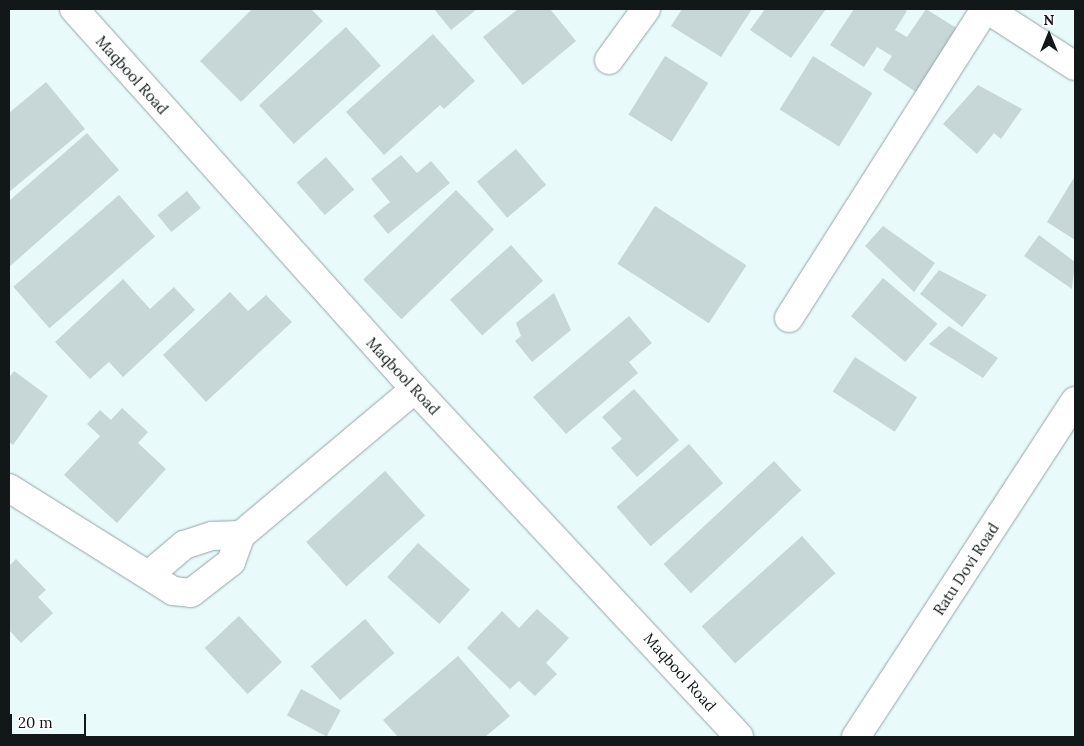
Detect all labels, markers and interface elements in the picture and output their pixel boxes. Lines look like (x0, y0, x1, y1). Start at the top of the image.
north arrow (1024, 10, 1074, 60)
text: N (1044, 11, 1054, 29)
street label: Maqbool Road (92, 32, 172, 118)
street label: Maqbool Road (363, 334, 443, 418)
street label: Ratu Dovi Road (930, 520, 1002, 618)
street label: Maqbool Road (640, 629, 720, 715)
scale bar (12, 704, 89, 736)
text: 20 m (18, 713, 53, 732)

